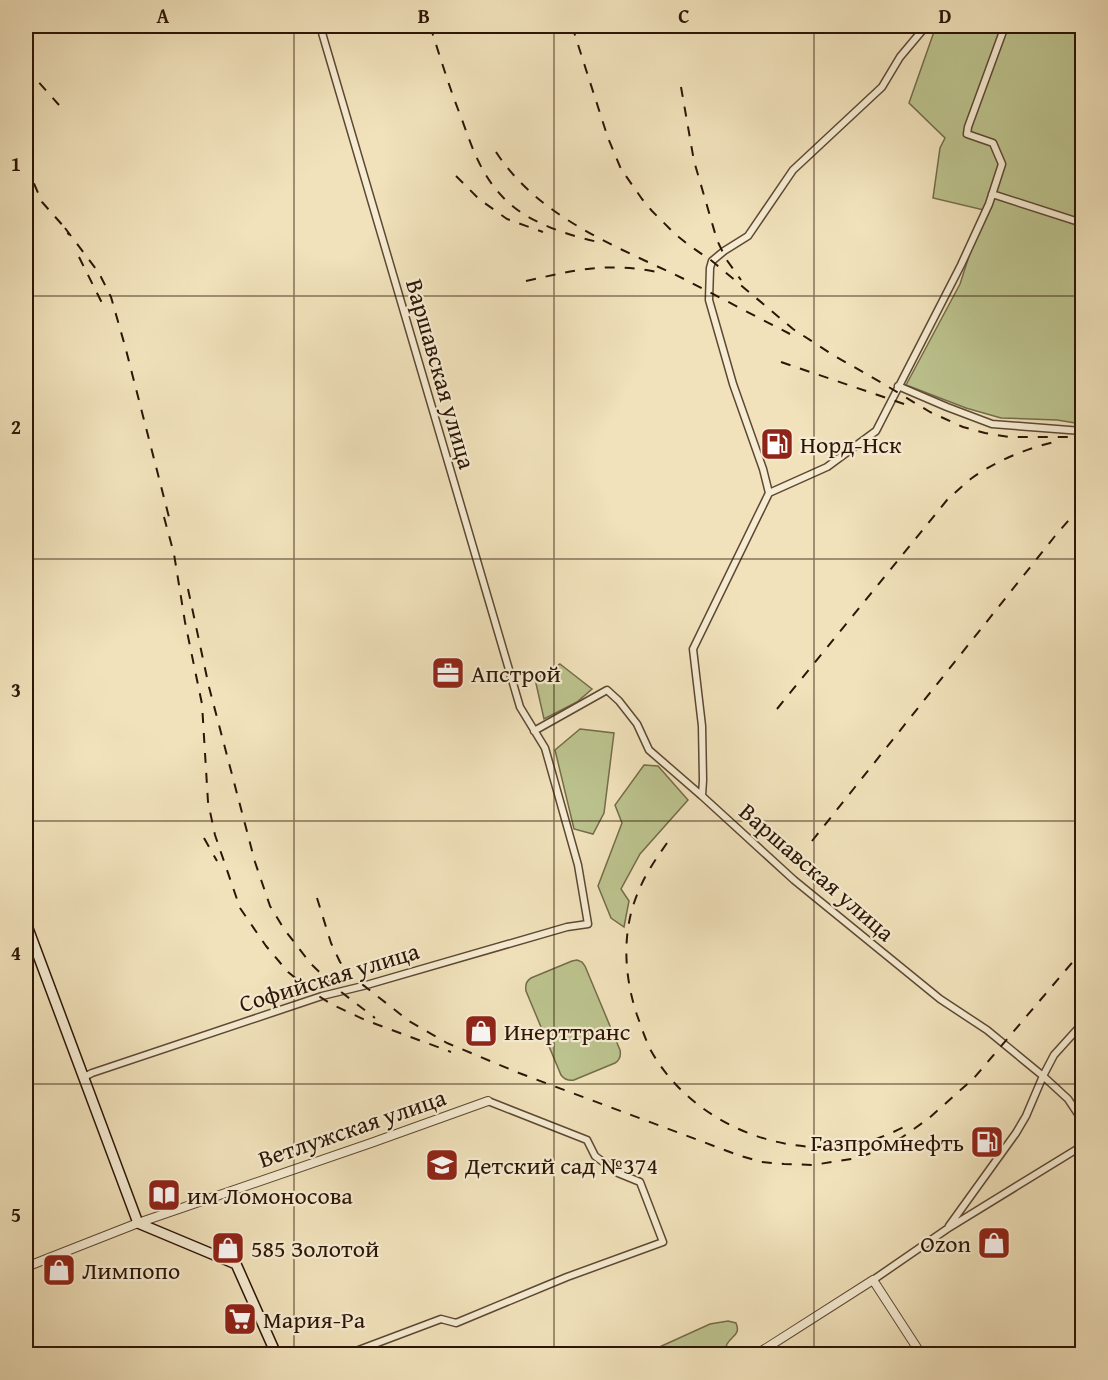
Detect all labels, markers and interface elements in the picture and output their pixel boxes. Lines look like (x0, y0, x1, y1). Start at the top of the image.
text: A (157, 1, 170, 30)
text: B (418, 1, 430, 30)
text: C (678, 1, 690, 30)
text: D (938, 1, 952, 30)
text: 1 (11, 149, 21, 178)
street label: Варшавская улица (397, 275, 485, 474)
text: 2 (11, 412, 21, 441)
fuel station icon: Норд-Нск (759, 426, 795, 462)
place label: Норд-Нск (800, 427, 902, 462)
office icon: Апстрой (430, 655, 466, 691)
place label: Апстрой (471, 656, 561, 691)
text: 3 (11, 675, 21, 704)
street label: Варшавская улица (732, 794, 903, 950)
street label: Софийская улица (235, 933, 424, 1021)
text: 4 (11, 938, 21, 967)
shop icon: Инерттранс (463, 1013, 499, 1049)
place label: Инерттранс (504, 1014, 631, 1049)
street label: Ветлужская улица (253, 1079, 451, 1177)
fuel station icon: Газпромнефть (969, 1124, 1005, 1160)
place label: Газпромнефть (810, 1125, 964, 1160)
school or university icon: Детский сад №374 (424, 1147, 460, 1183)
place label: Детский сад №374 (464, 1148, 658, 1183)
library icon: им Ломоносова (146, 1177, 182, 1213)
place label: им Ломоносова (187, 1178, 353, 1213)
text: 5 (11, 1200, 21, 1229)
shop icon: Ozon (976, 1225, 1012, 1261)
place label: Ozon (920, 1226, 972, 1261)
shop icon: 585 Золотой (210, 1230, 246, 1266)
place label: 585 Золотой (251, 1231, 379, 1266)
shop icon: Лимпопо (41, 1252, 77, 1288)
place label: Лимпопо (82, 1253, 180, 1288)
supermarket icon: Мария-Ра (222, 1301, 258, 1337)
place label: Мария-Ра (263, 1302, 366, 1337)

